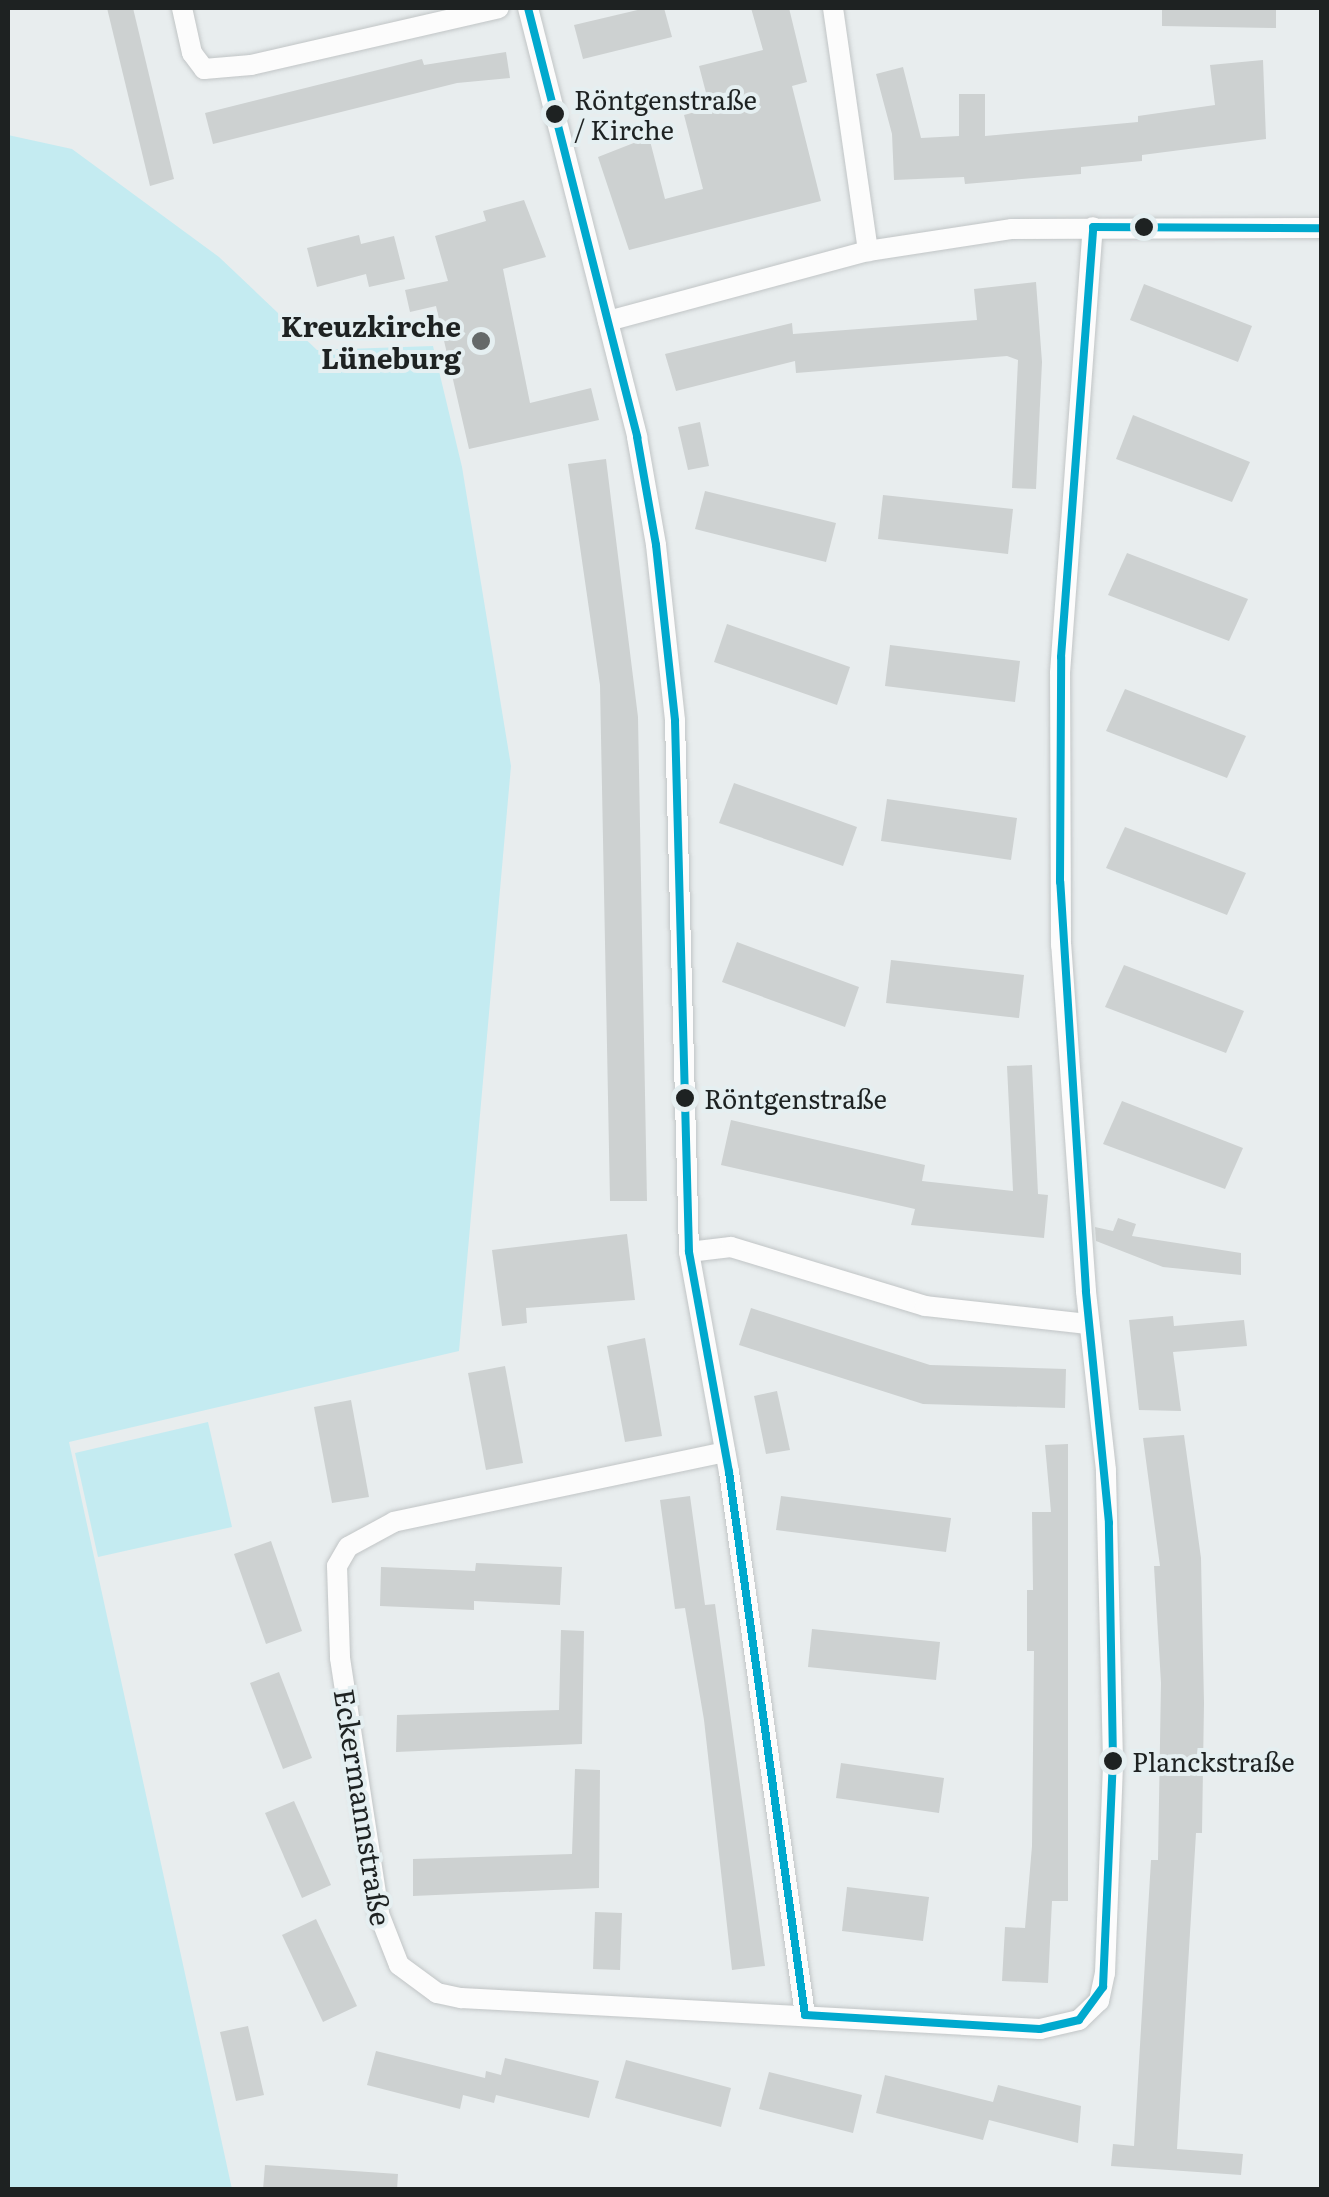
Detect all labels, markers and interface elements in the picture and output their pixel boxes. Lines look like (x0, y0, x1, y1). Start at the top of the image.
place label: Röntgenstraße / Kirche (574, 83, 757, 144)
marker: Röntgenstraße / Kirche (545, 104, 565, 124)
unlabelled marker (1134, 217, 1154, 237)
place label: Kreuzkirche Lüneburg (281, 308, 461, 374)
marker: Kreuzkirche Lüneburg (470, 330, 492, 352)
place label: Röntgenstraße (704, 1082, 887, 1114)
marker: Röntgenstraße (675, 1088, 695, 1108)
street label: Eckermannstraße (329, 1686, 399, 1928)
place label: Planckstraße (1132, 1745, 1295, 1777)
marker: Planckstraße (1103, 1751, 1123, 1771)

